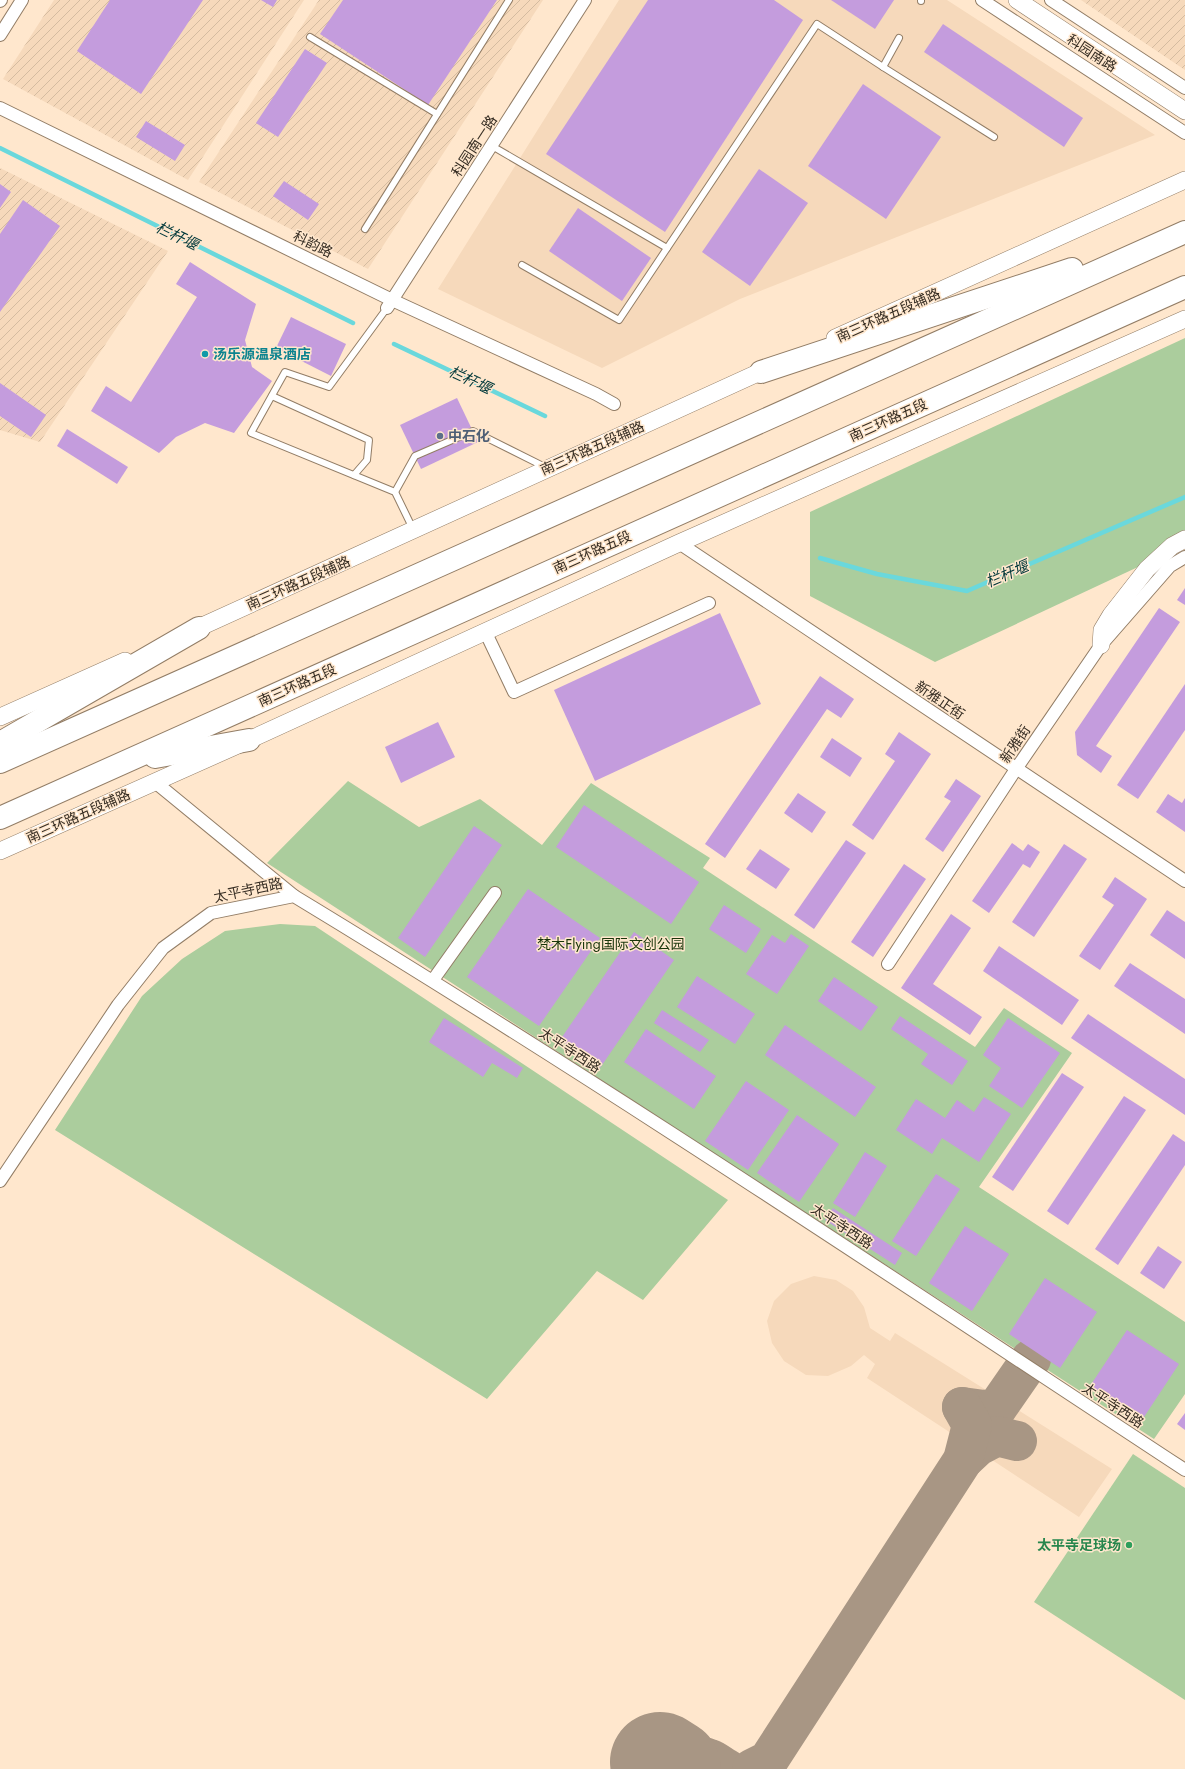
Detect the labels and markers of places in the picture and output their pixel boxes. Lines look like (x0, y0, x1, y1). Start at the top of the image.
place label: 汤乐源温泉酒店 (213, 344, 311, 364)
marker: 汤乐源温泉酒店 (200, 349, 210, 359)
place label: 中石化 (448, 426, 490, 446)
marker: 中石化 (435, 431, 445, 441)
place label: 太平寺足球场 (1037, 1535, 1121, 1555)
marker: 太平寺足球场 (1124, 1540, 1134, 1550)

